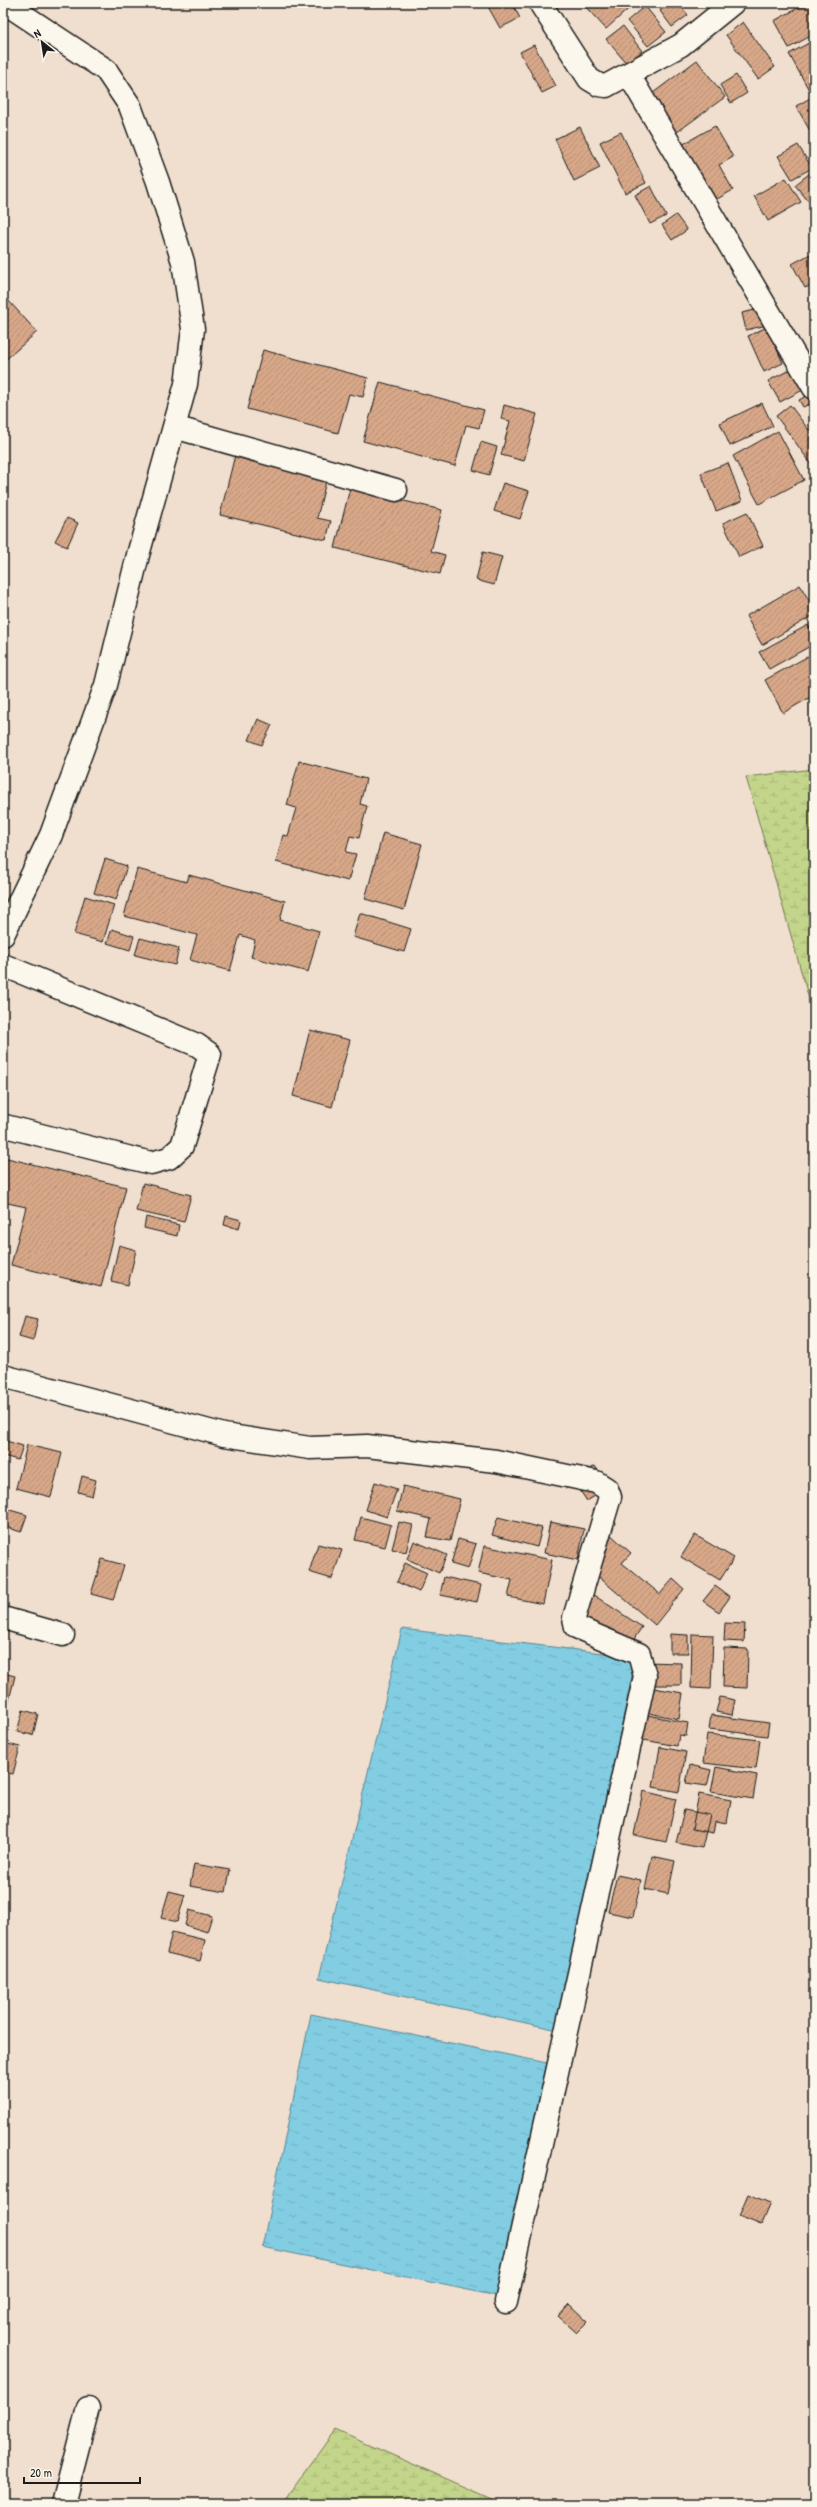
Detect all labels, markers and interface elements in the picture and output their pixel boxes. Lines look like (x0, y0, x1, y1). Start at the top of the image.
north arrow (22, 22, 62, 62)
text: N (31, 26, 43, 41)
scale bar (24, 2459, 140, 2485)
text: 20 m (30, 2464, 52, 2481)

